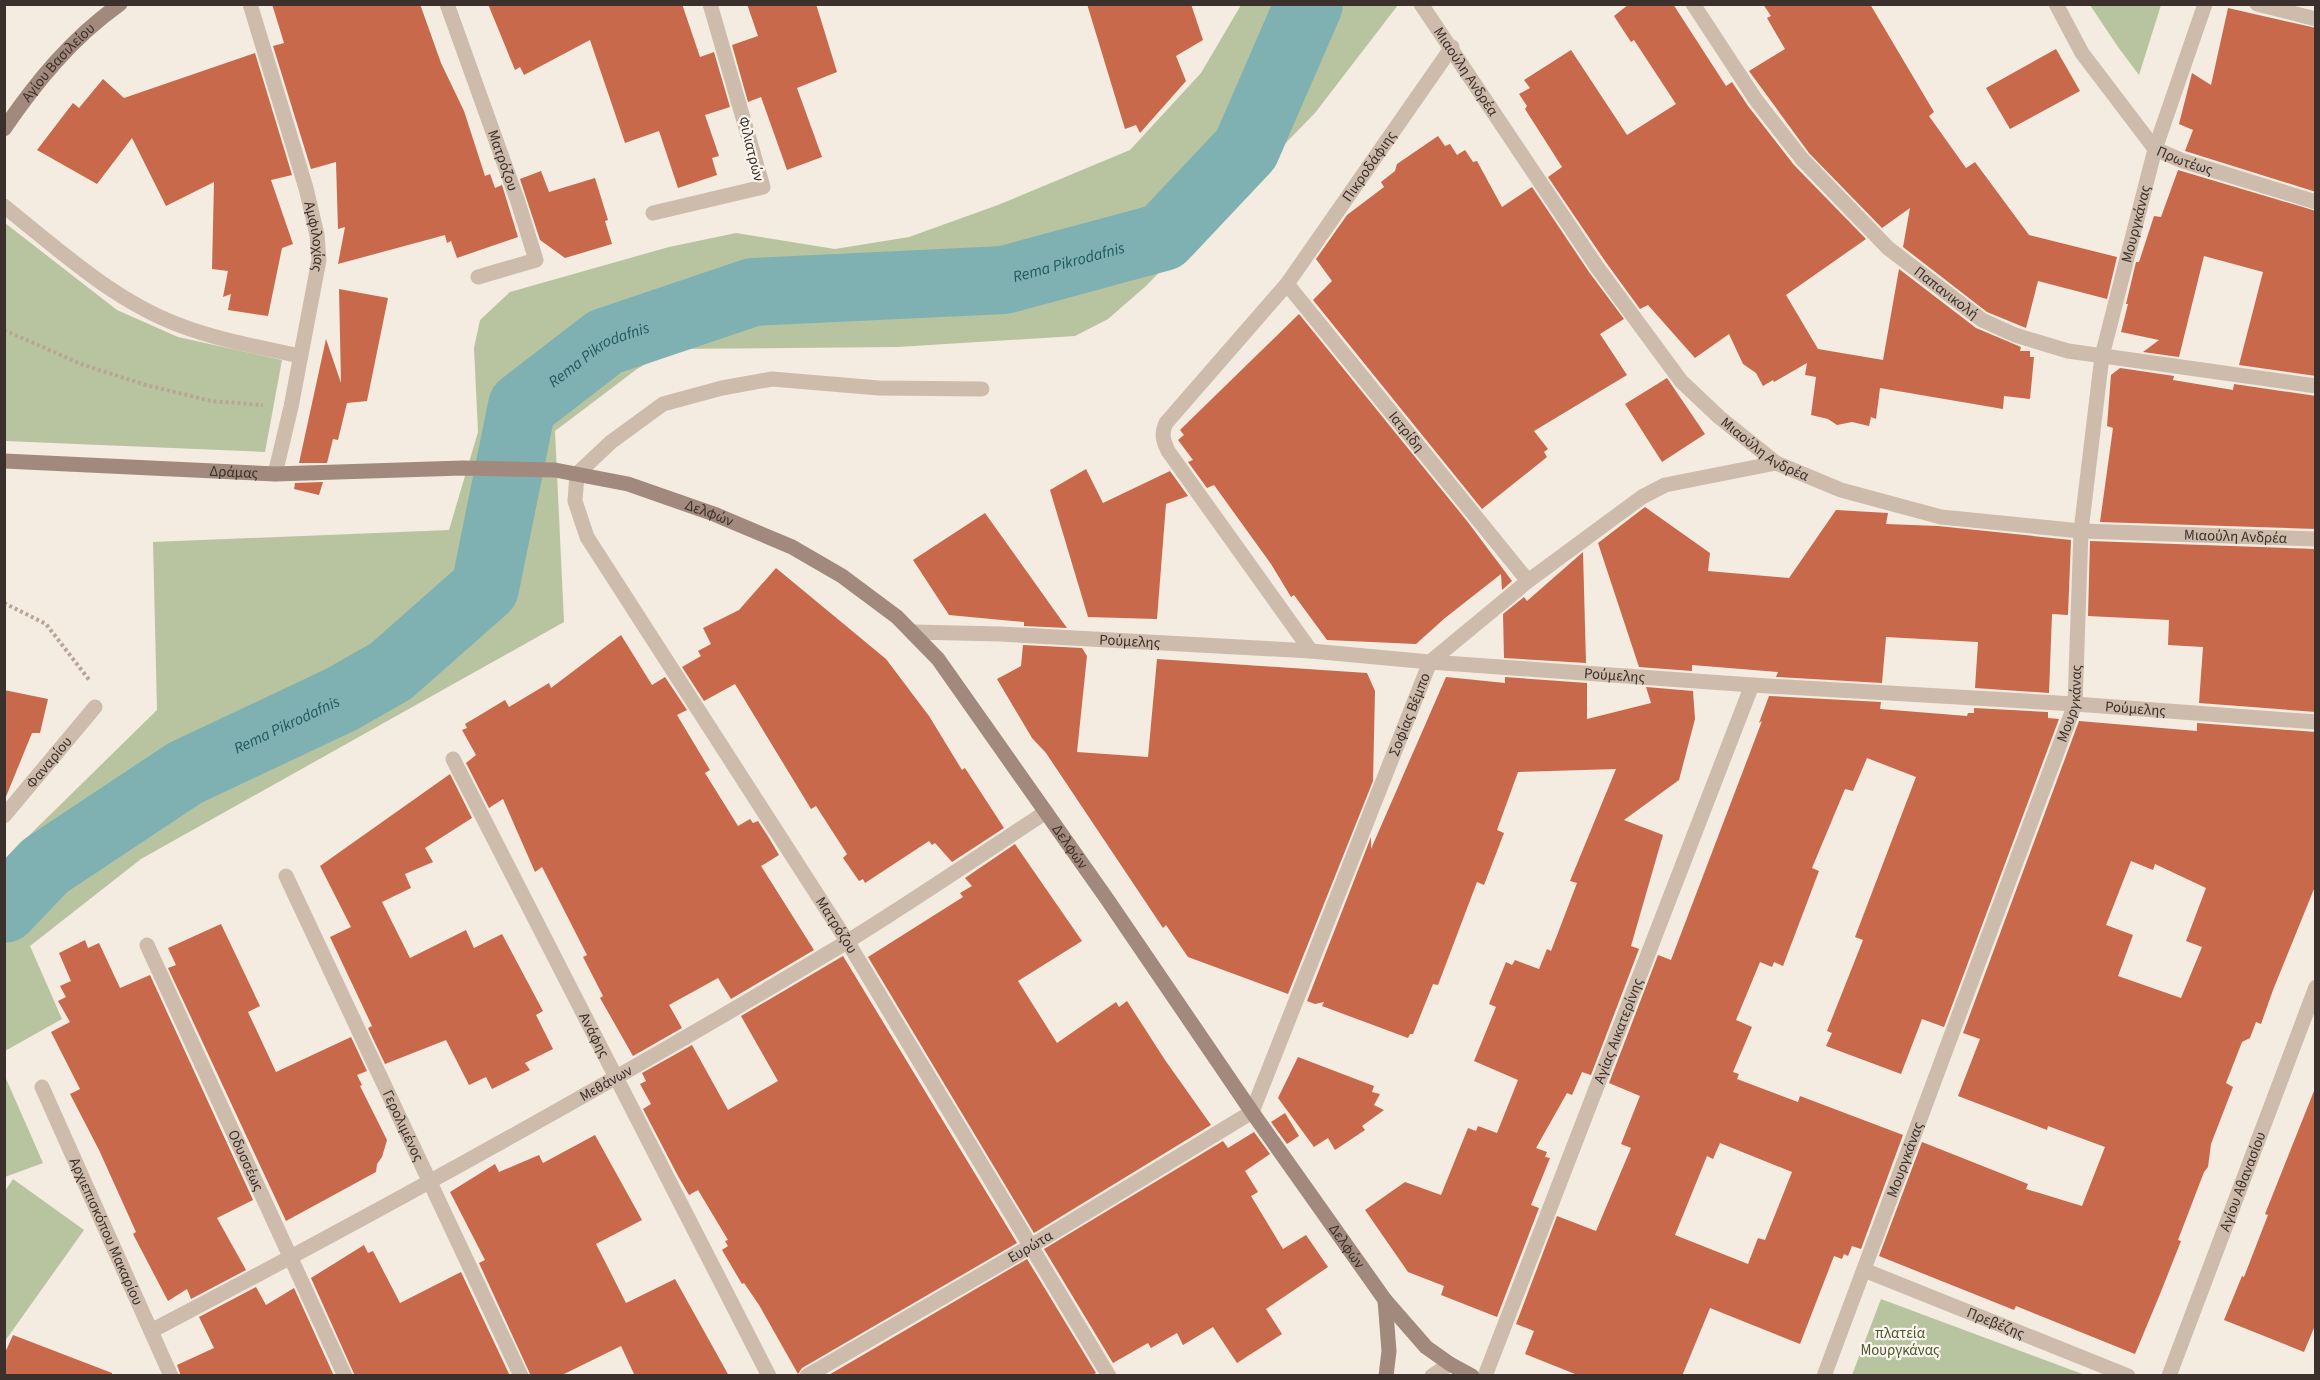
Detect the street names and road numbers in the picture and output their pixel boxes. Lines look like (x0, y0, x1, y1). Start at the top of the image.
street label: Αγίου Βασιλείου (16, 18, 99, 106)
street label: Μιαούλη Ανδρέα (1429, 23, 1504, 121)
street label: Φιλιατρών (733, 114, 769, 184)
street label: Πικροδάφιης (1337, 126, 1402, 206)
street label: Ματρόζου (482, 127, 524, 194)
street label: Πρωτέως (2153, 140, 2216, 180)
street label: Μουργκάνας (2116, 182, 2156, 265)
street label: Αμφιλοχίας (299, 199, 330, 274)
street label: Παπανικολή (1910, 261, 1983, 324)
street label: Ιατρίδη (1384, 407, 1430, 456)
street label: Μιαούλη Ανδρέα (1716, 412, 1813, 486)
street label: Δράμας (209, 460, 259, 484)
street label: Δελφών (682, 494, 737, 532)
street label: Μιαούλη Ανδρέα (2184, 524, 2288, 549)
street label: Ρούμελης (1099, 629, 1161, 653)
street label: Ρούμελης (1583, 663, 1646, 688)
street label: Μουργκάνας (2051, 664, 2087, 745)
street label: Σοφίας Βέμπο (1383, 670, 1435, 759)
street label: Ρούμελης (2104, 696, 2167, 721)
street label: Φαναρίου (21, 732, 77, 793)
street label: Δελφών (1047, 820, 1093, 873)
street label: Ματρόζου (811, 893, 863, 958)
street label: Αγίας Αικατερίνης (1588, 974, 1648, 1087)
street label: Ανάφης (574, 1009, 615, 1062)
street label: Μεθάνων (575, 1060, 636, 1107)
street label: Γερολιμένος (378, 1087, 429, 1166)
street label: Μουργκάνας (1881, 1118, 1929, 1200)
street label: Οδυσσέως (223, 1126, 269, 1195)
street label: Αγίου Αθανασίου (2214, 1128, 2271, 1234)
street label: Αρχιεπισκόπου Μακαρίου (64, 1154, 149, 1308)
street label: Δελφών (1324, 1219, 1370, 1273)
street label: Ευρώτα (1004, 1225, 1057, 1268)
street label: Πρεβέζης (1964, 1302, 2028, 1344)

